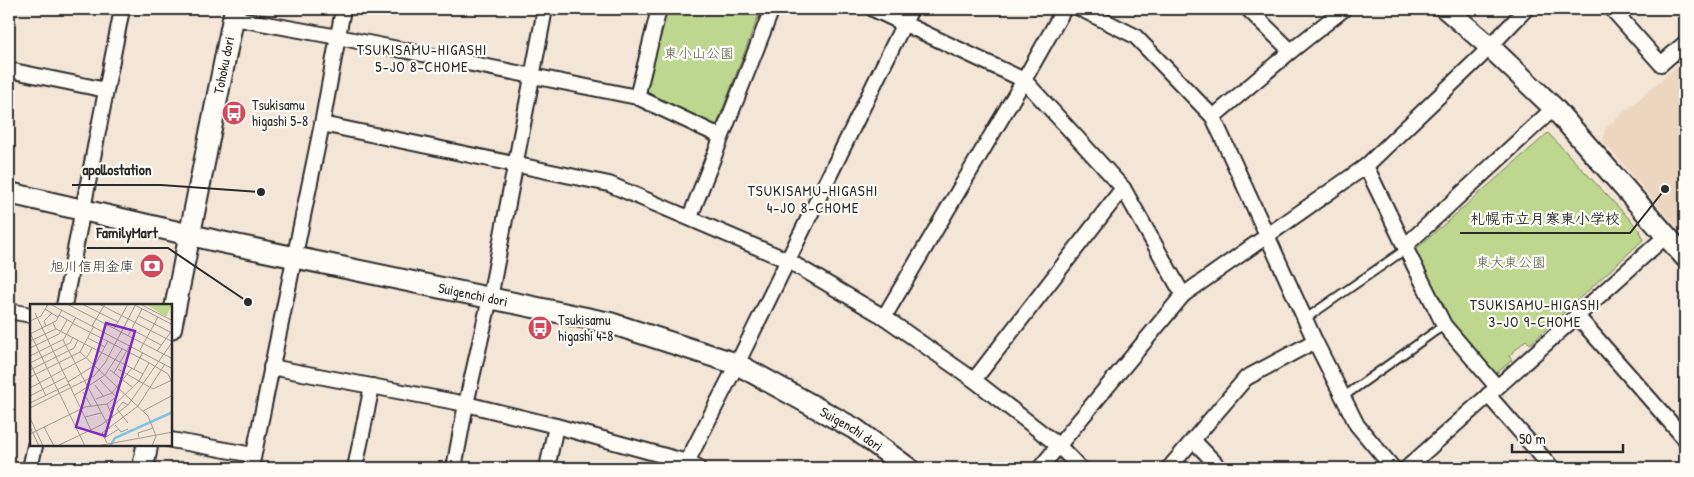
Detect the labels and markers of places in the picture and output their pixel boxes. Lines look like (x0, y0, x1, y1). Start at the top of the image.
place label: Tsukisamu higashi 5-8 (252, 95, 308, 131)
bus stop icon: Tsukisamu higashi 5-8 (221, 100, 247, 126)
callout: apollostation (72, 155, 161, 185)
callout: 札幌市立月寒東小学校 (1460, 203, 1630, 233)
callout: FamilyMart (87, 218, 168, 248)
bank icon: 旭川信用金庫 (139, 253, 165, 279)
place label: 旭川信用金庫 (50, 256, 134, 275)
place label: Tsukisamu higashi 4-8 (558, 310, 613, 346)
bus stop icon: Tsukisamu higashi 4-8 (527, 315, 553, 341)

